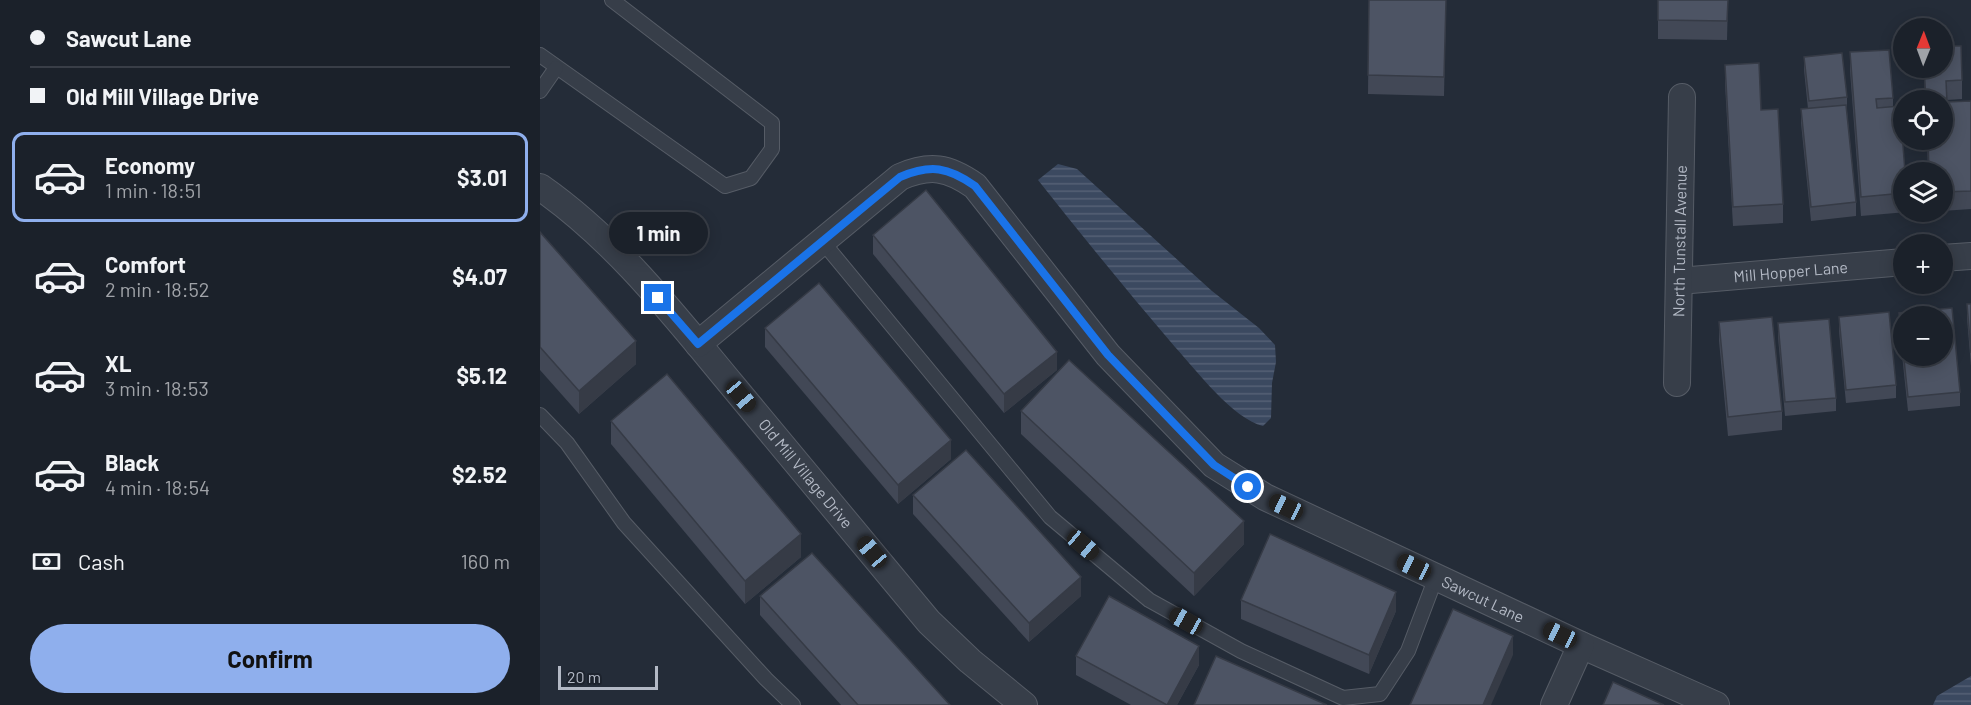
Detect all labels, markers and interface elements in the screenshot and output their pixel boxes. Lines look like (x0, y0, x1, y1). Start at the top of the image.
north arrow (1893, 18, 1953, 78)
map controls (1893, 18, 1953, 366)
text: Sawcut Lane (66, 25, 192, 51)
text: Old Mill Village Drive (66, 83, 259, 109)
button: locate (1893, 90, 1953, 150)
icon: car (33, 150, 87, 204)
text: Economy (105, 152, 195, 178)
button: layers (1893, 162, 1953, 222)
text: $3.01 (457, 164, 507, 190)
street label: North Tunstall Avenue (1668, 165, 1690, 317)
text: 1 min · 18:51 (105, 178, 202, 202)
callout: 1 min (608, 211, 708, 253)
text: 1 min (637, 221, 680, 245)
button: + (1893, 234, 1953, 294)
icon: car (33, 249, 87, 303)
text: Comfort (105, 251, 186, 277)
street label: Mill Hopper Lane (1733, 257, 1849, 285)
text: $4.07 (452, 263, 507, 289)
text: 2 min · 18:52 (105, 277, 210, 301)
route end (644, 284, 671, 311)
button: − (1893, 306, 1953, 366)
icon: car (33, 348, 87, 402)
text: XL (105, 350, 131, 376)
text: $5.12 (457, 362, 507, 388)
text: 3 min · 18:53 (105, 376, 209, 400)
car (723, 376, 759, 416)
street label: Old Mill Village Drive (755, 415, 857, 532)
icon: car (33, 447, 87, 501)
text: Black (105, 449, 159, 475)
text: $2.52 (452, 461, 507, 487)
route start (1234, 473, 1261, 500)
text: 4 min · 18:54 (105, 475, 210, 499)
car (1266, 491, 1306, 523)
car (1063, 527, 1103, 563)
car (854, 532, 890, 572)
icon: cash (30, 545, 63, 578)
text: Cash (78, 548, 125, 574)
text: 160 m (461, 549, 510, 573)
car (1394, 551, 1434, 583)
street label: Sawcut Lane (1439, 571, 1528, 626)
car (1166, 604, 1206, 638)
car (1540, 619, 1580, 651)
button: Confirm (30, 624, 510, 693)
scale bar (558, 663, 658, 690)
text: 20 m (567, 667, 601, 686)

